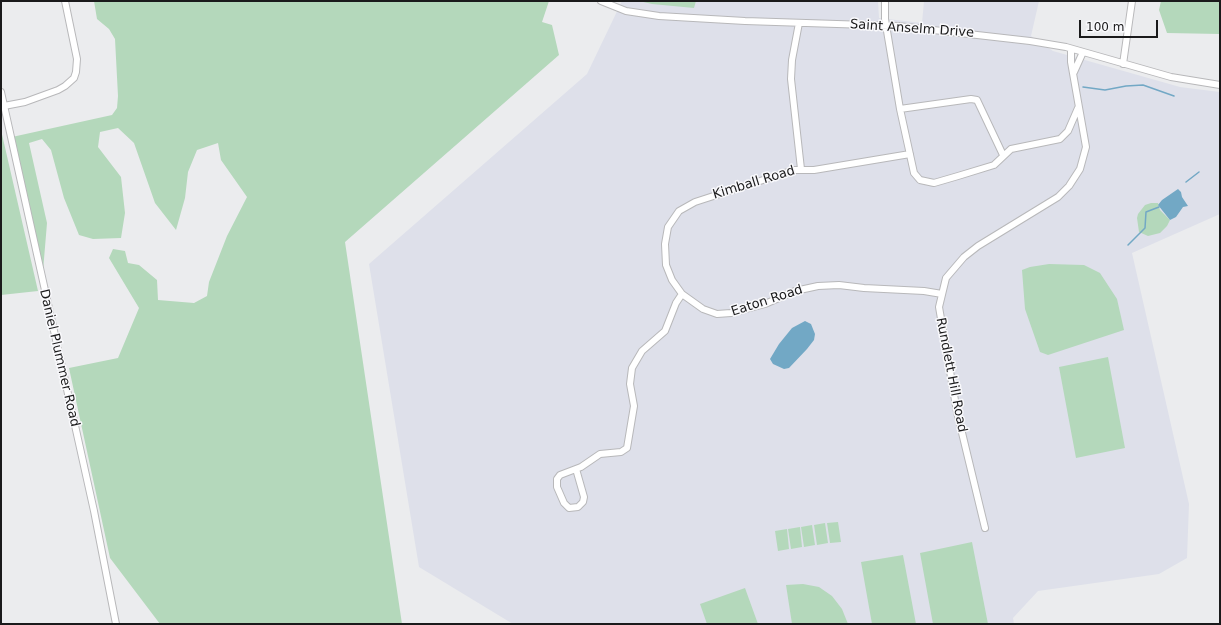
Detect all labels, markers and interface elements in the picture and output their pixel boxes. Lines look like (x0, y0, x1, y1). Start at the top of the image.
scale bar (1081, 12, 1160, 38)
street label: Saint Anselm Drive (849, 17, 975, 41)
text: 100 m (1086, 20, 1124, 34)
street label: Kimball Road (711, 163, 797, 203)
street label: Eaton Road (729, 282, 805, 320)
street label: Daniel Plummer Road (36, 288, 82, 428)
street label: Rundlett Hill Road (932, 316, 970, 434)

